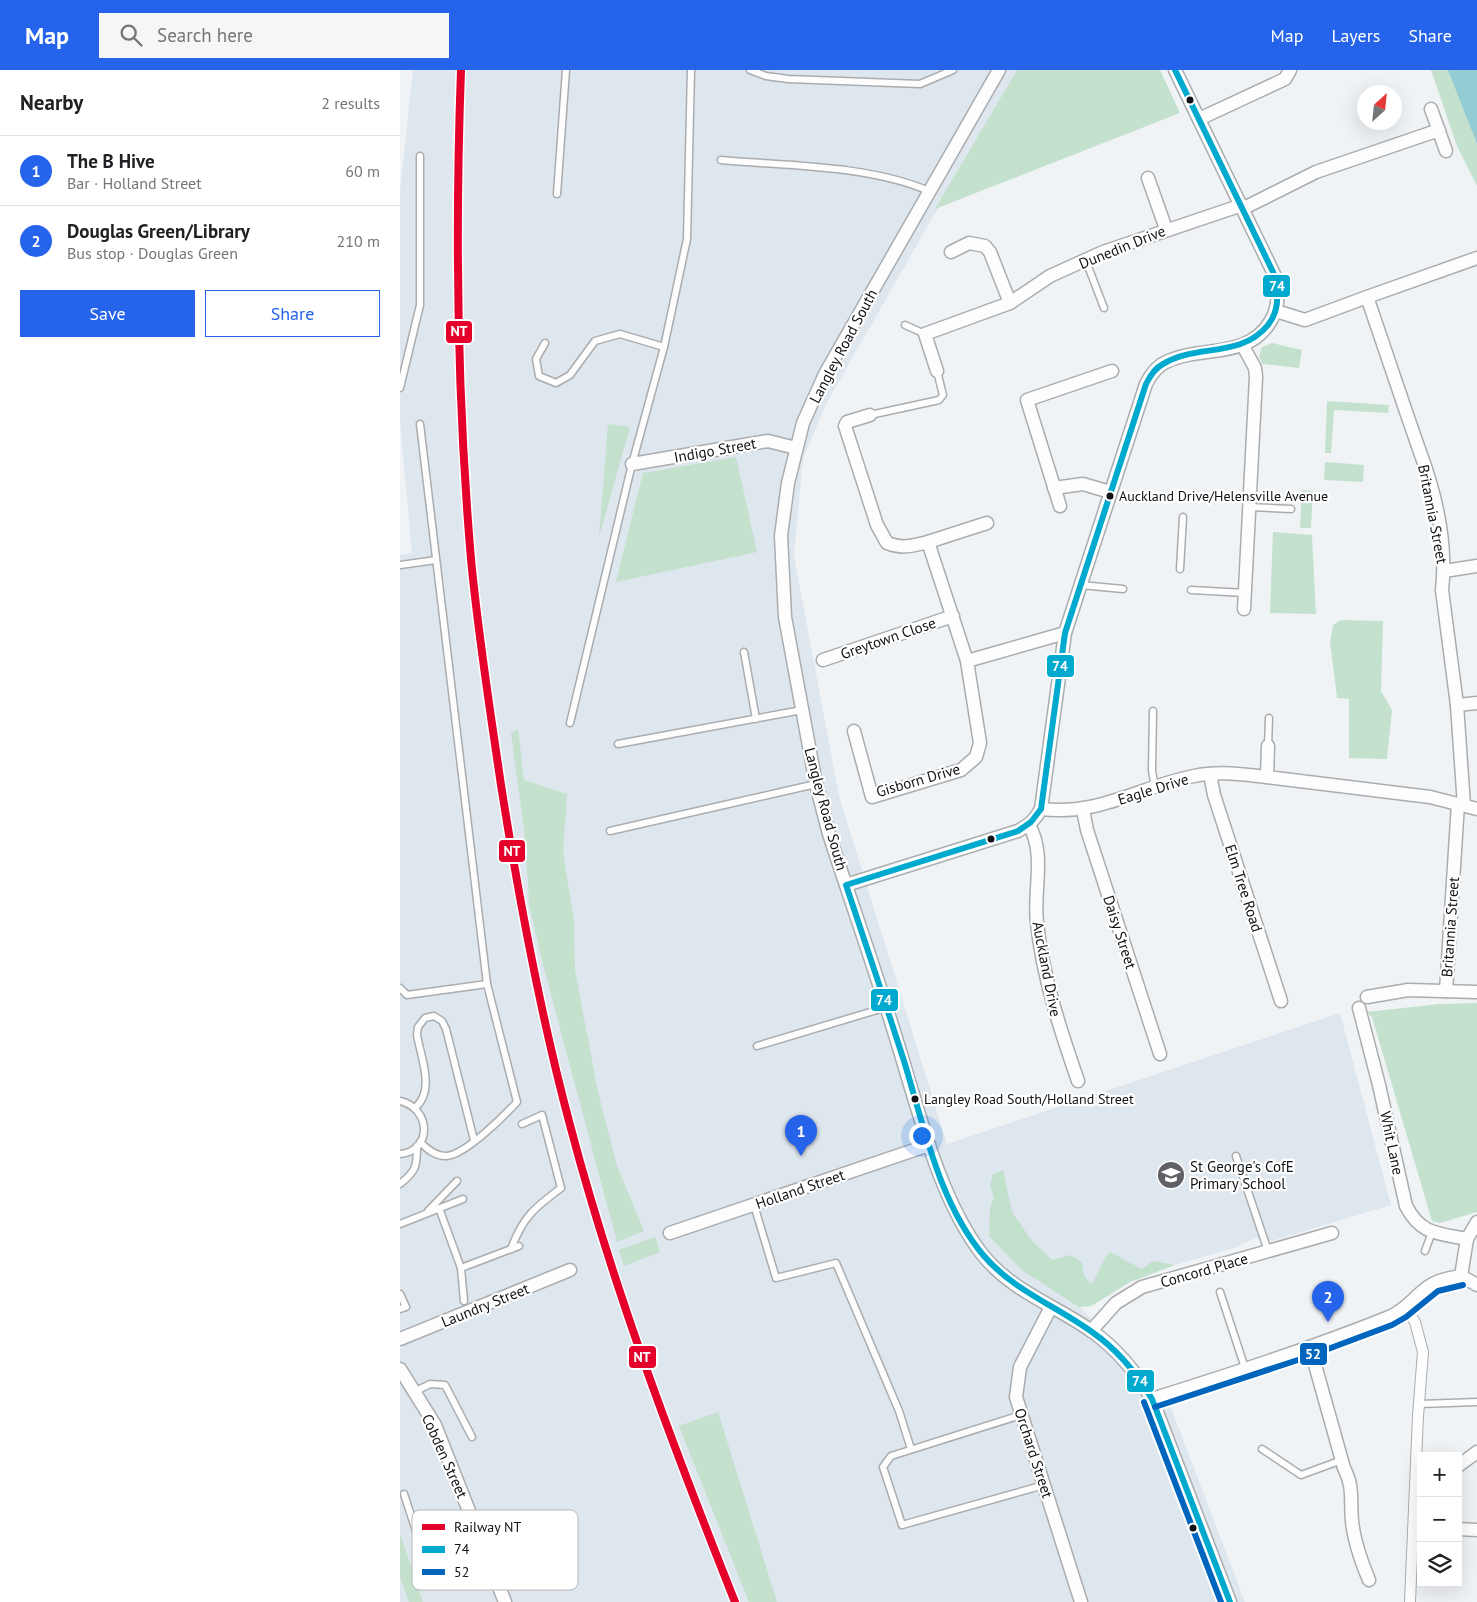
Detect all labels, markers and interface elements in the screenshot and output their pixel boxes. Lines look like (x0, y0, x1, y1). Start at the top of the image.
search box (99, 13, 449, 58)
text: Map (25, 20, 69, 51)
icon: search (117, 21, 145, 49)
text: Search here (157, 23, 253, 47)
text: Map (1271, 24, 1303, 47)
text: Layers (1331, 24, 1380, 47)
text: Share (1408, 24, 1452, 47)
north arrow (1357, 85, 1402, 130)
text: Nearby (20, 89, 83, 116)
text: 2 results (321, 93, 380, 113)
unlabelled marker (1185, 95, 1195, 105)
text: The B Hive (67, 149, 155, 173)
text: 1 (31, 161, 41, 181)
text: 60 m (345, 161, 380, 181)
text: Bar · Holland Street (67, 173, 202, 193)
text: Douglas Green/Library (67, 219, 250, 243)
street label: Dunedin Drive (1076, 221, 1168, 273)
text: 2 (31, 231, 41, 251)
text: 210 m (337, 231, 380, 251)
text: Bus stop · Douglas Green (67, 243, 238, 263)
line badge: 74 (1262, 274, 1291, 298)
text: 74 (1269, 277, 1285, 295)
street label: Langley Road South (805, 286, 881, 406)
button: Save (20, 290, 195, 337)
button: Share (205, 290, 380, 337)
line badge: NT (445, 320, 473, 344)
text: NT (450, 322, 468, 340)
street label: Indigo Street (672, 433, 758, 467)
street label: Britannia Street (1414, 463, 1452, 565)
place label: Auckland Drive/Helensville Avenue (1119, 487, 1328, 505)
marker: Auckland Drive/Helensville Avenue (1105, 491, 1115, 501)
street label: Greytown Close (838, 613, 938, 663)
line badge: 74 (1046, 654, 1075, 678)
text: 74 (1052, 657, 1068, 675)
street label: Langley Road South (800, 745, 852, 873)
street label: Gisborn Drive (874, 759, 962, 801)
street label: Eagle Drive (1115, 769, 1191, 809)
unlabelled marker (986, 834, 996, 844)
line badge: NT (498, 839, 526, 863)
text: NT (503, 842, 521, 860)
street label: Elm Tree Road (1221, 842, 1267, 934)
street label: Britannia Street (1437, 876, 1463, 978)
street label: Daisy Street (1099, 893, 1141, 971)
street label: Auckland Drive (1028, 920, 1066, 1018)
line badge: 74 (870, 988, 899, 1012)
text: 74 (876, 991, 892, 1009)
place label: Langley Road South/Holland Street (924, 1090, 1134, 1108)
marker: Langley Road South/Holland Street (910, 1094, 920, 1104)
street label: Whit Lane (1376, 1109, 1408, 1177)
pin: 1 (785, 1115, 817, 1156)
your location (909, 1123, 935, 1149)
place label: St George's CofE Primary School (1190, 1157, 1294, 1193)
school or university icon: St George's CofE Primary School (1156, 1160, 1186, 1190)
street label: Holland Street (753, 1165, 847, 1213)
street label: Concord Place (1158, 1248, 1250, 1292)
street label: Laundry Street (438, 1279, 532, 1331)
pin: 2 (1312, 1281, 1344, 1322)
line badge: 52 (1299, 1342, 1328, 1366)
line badge: NT (628, 1345, 657, 1369)
text: 52 (1305, 1345, 1321, 1363)
text: NT (633, 1348, 651, 1366)
line badge: 74 (1126, 1369, 1155, 1393)
text: 74 (1132, 1372, 1148, 1390)
street label: Orchard Street (1011, 1406, 1057, 1500)
street label: Cobden Street (418, 1411, 472, 1501)
map controls (1417, 1452, 1462, 1587)
button: + (1417, 1452, 1462, 1497)
button: − (1417, 1497, 1462, 1542)
legend (412, 1510, 578, 1590)
text: Railway NT (454, 1518, 521, 1536)
unlabelled marker (1188, 1523, 1198, 1533)
text: 74 (454, 1540, 470, 1558)
button: layers (1417, 1542, 1462, 1587)
text: 52 (454, 1563, 469, 1581)

